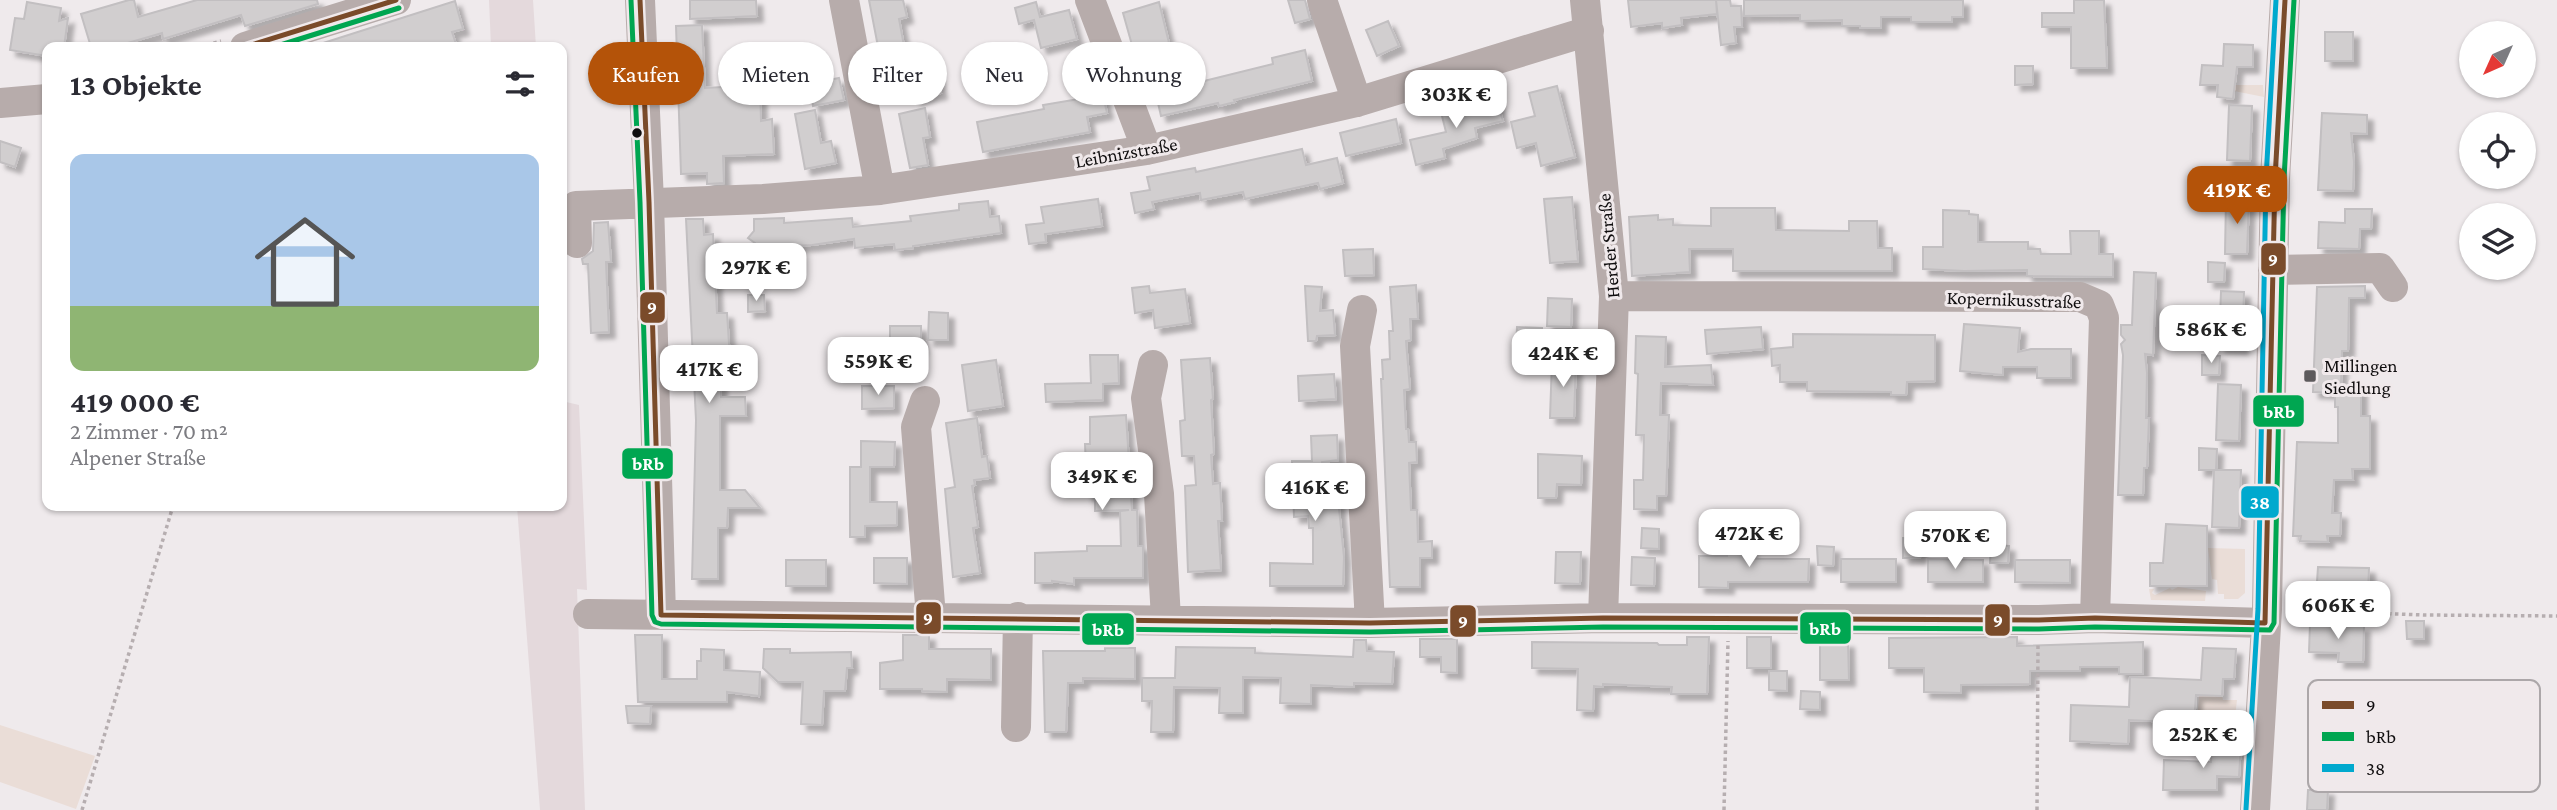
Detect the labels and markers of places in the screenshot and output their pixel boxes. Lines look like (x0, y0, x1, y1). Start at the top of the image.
pin: 303K € (1399, 71, 1513, 130)
unlabelled marker (630, 126, 644, 140)
pin: 419K € (2180, 166, 2294, 226)
pin: 297K € (699, 244, 813, 303)
pin: 586K € (2154, 306, 2268, 365)
pin: 424K € (1506, 330, 1620, 389)
pin: 559K € (821, 338, 935, 397)
pin: 417K € (652, 346, 766, 405)
place label: Millingen Siedlung (2324, 355, 2398, 398)
marker: Millingen Siedlung (2302, 368, 2318, 384)
pin: 349K € (1045, 452, 1159, 512)
pin: 416K € (1258, 463, 1372, 523)
pin: 472K € (1692, 510, 1806, 569)
pin: 570K € (1898, 512, 2012, 571)
pin: 606K € (2281, 582, 2395, 641)
pin: 252K € (2146, 710, 2260, 770)

